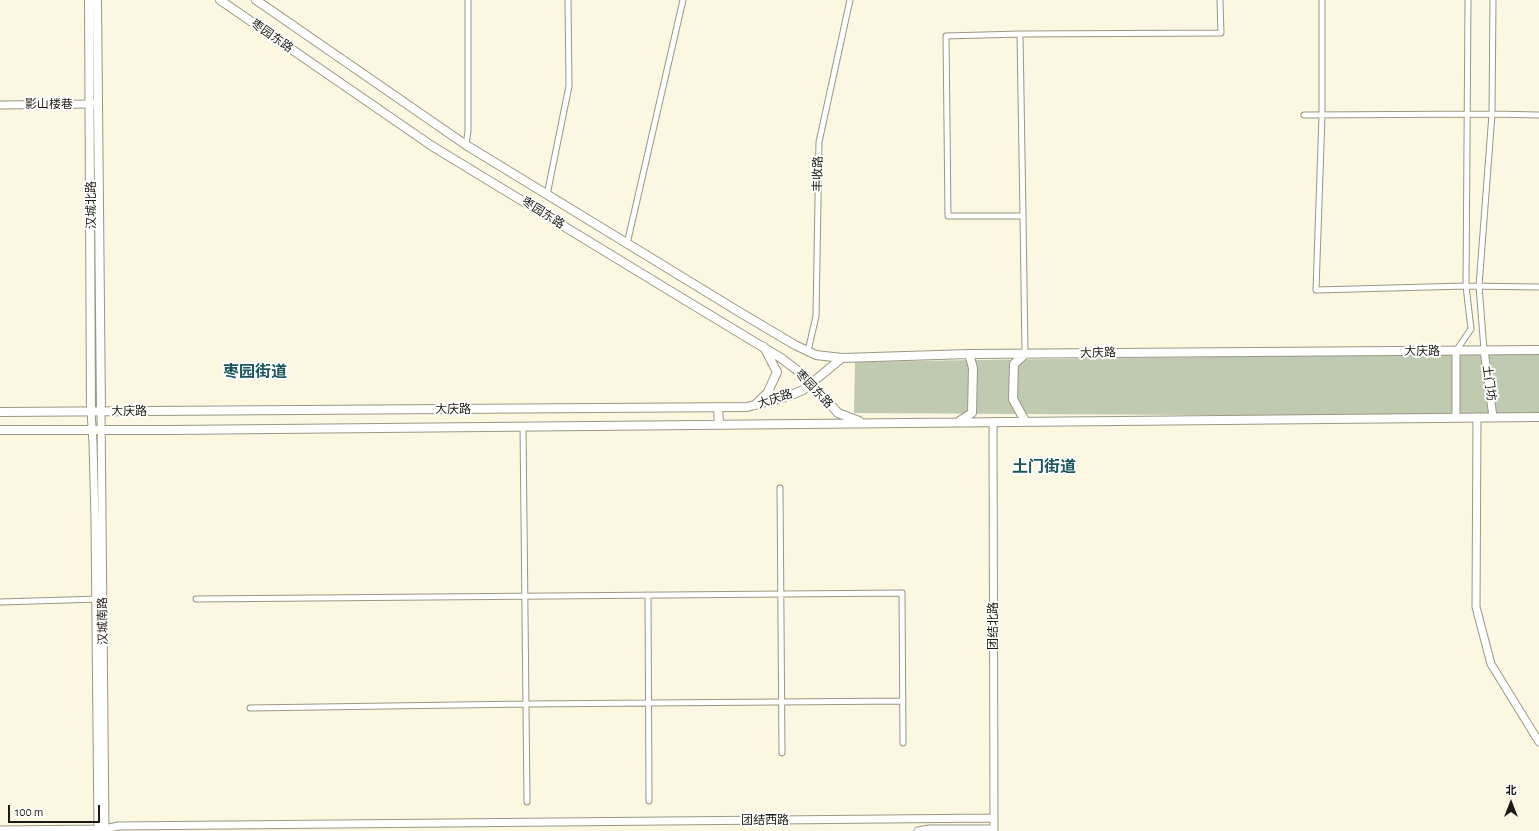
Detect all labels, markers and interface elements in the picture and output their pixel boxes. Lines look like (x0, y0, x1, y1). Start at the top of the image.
street label: 枣园东路 (248, 16, 296, 56)
street label: 影山楼巷 (25, 97, 73, 111)
street label: 丰收路 (810, 156, 826, 192)
street label: 汉城北路 (84, 181, 98, 229)
street label: 枣园东路 (519, 194, 567, 232)
street label: 大庆路 (1404, 344, 1440, 358)
street label: 大庆路 (1080, 345, 1116, 361)
district label: 枣园街道 (223, 362, 287, 382)
street label: 土门坊 (1479, 364, 1499, 402)
street label: 枣园东路 (792, 367, 836, 411)
street label: 大庆路 (756, 387, 794, 411)
street label: 大庆路 (435, 402, 471, 416)
street label: 大庆路 (111, 404, 147, 418)
district label: 土门街道 (1012, 457, 1076, 477)
street label: 汉城南路 (95, 597, 111, 645)
street label: 团结北路 (986, 602, 1000, 650)
north arrow (1491, 783, 1531, 823)
text: 北 (1506, 785, 1517, 796)
scale bar (10, 797, 102, 823)
text: 100 m (15, 806, 43, 818)
street label: 团结西路 (741, 813, 789, 827)

